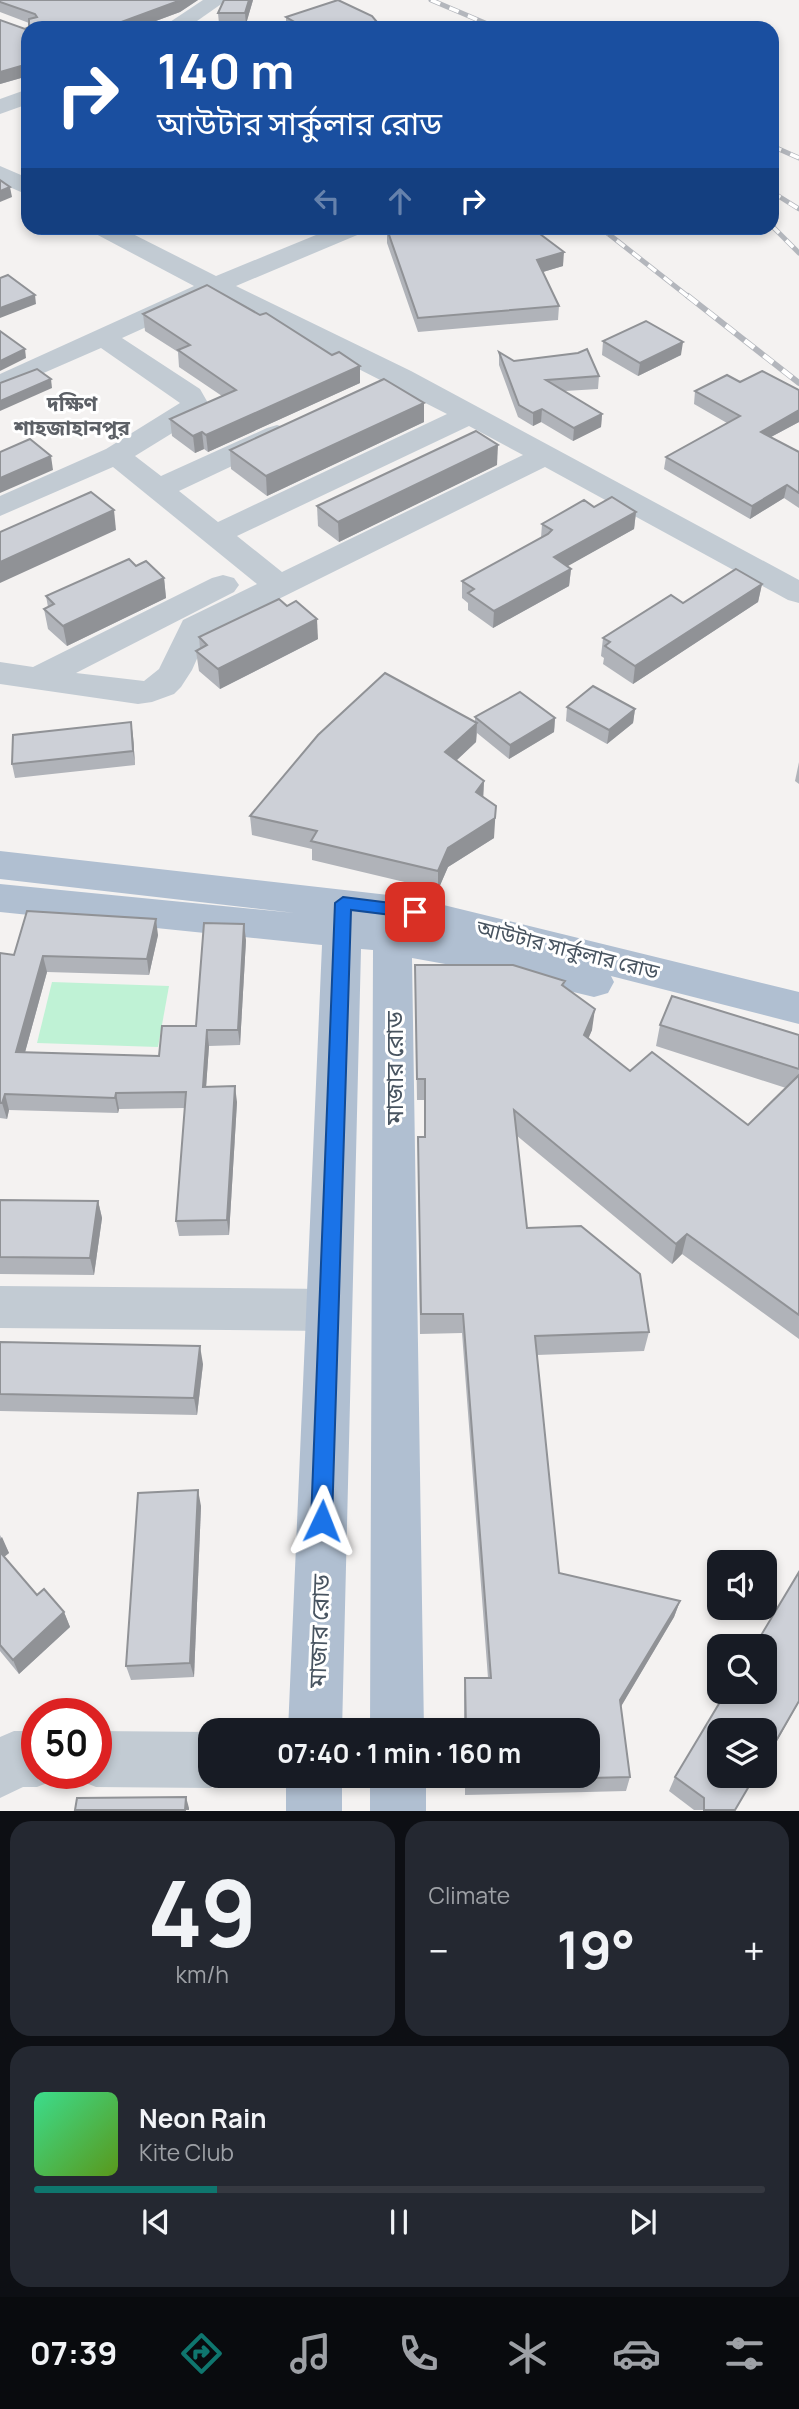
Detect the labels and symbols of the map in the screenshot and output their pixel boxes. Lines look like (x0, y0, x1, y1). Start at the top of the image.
district label: দক্ষিণ শাহজাহানপুর (13, 389, 130, 441)
pin (385, 882, 445, 942)
street label: আউটার সার্কুলার রোড (473, 913, 663, 985)
street label: মাজার রোড (377, 1010, 410, 1126)
position arrow (285, 1484, 359, 1558)
street label: মাজার রোড (299, 1573, 337, 1689)
speed limit sign: 50 (21, 1698, 112, 1789)

